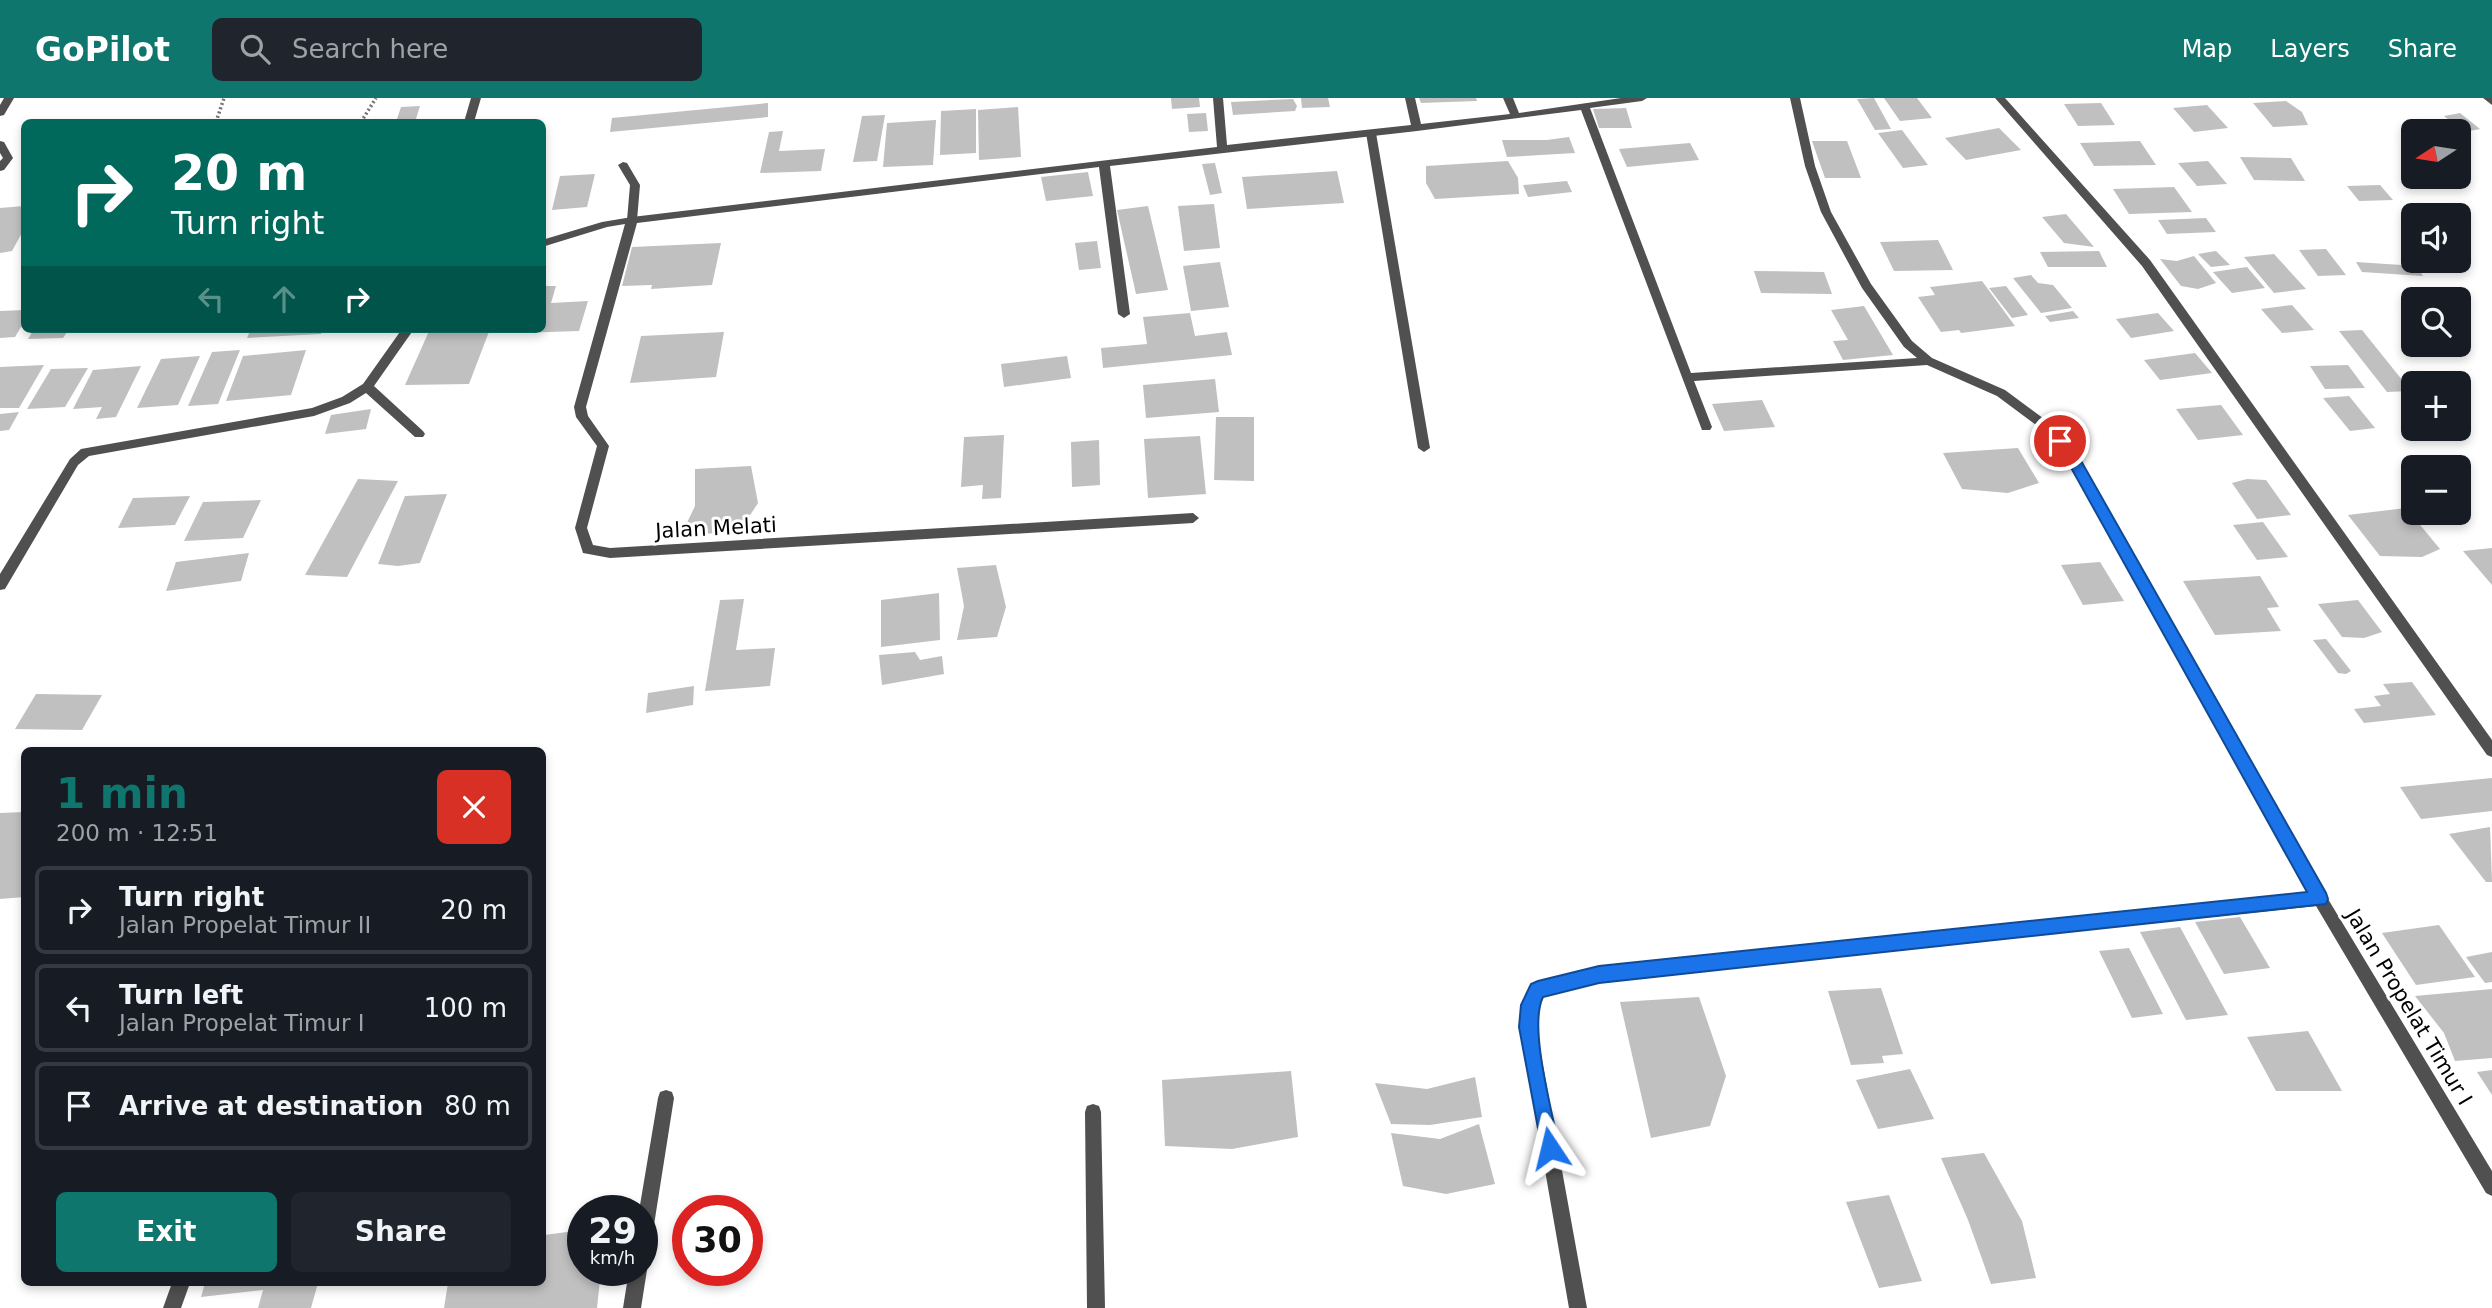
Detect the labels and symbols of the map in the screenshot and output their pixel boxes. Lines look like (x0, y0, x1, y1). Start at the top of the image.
north arrow (2401, 119, 2471, 189)
pin (2030, 411, 2090, 471)
street label: Jalan Melati (653, 513, 777, 543)
street label: Jalan Propelat Timur I (2340, 903, 2477, 1109)
position arrow (1513, 1111, 1587, 1185)
speed limit sign: 30 (672, 1195, 763, 1286)

